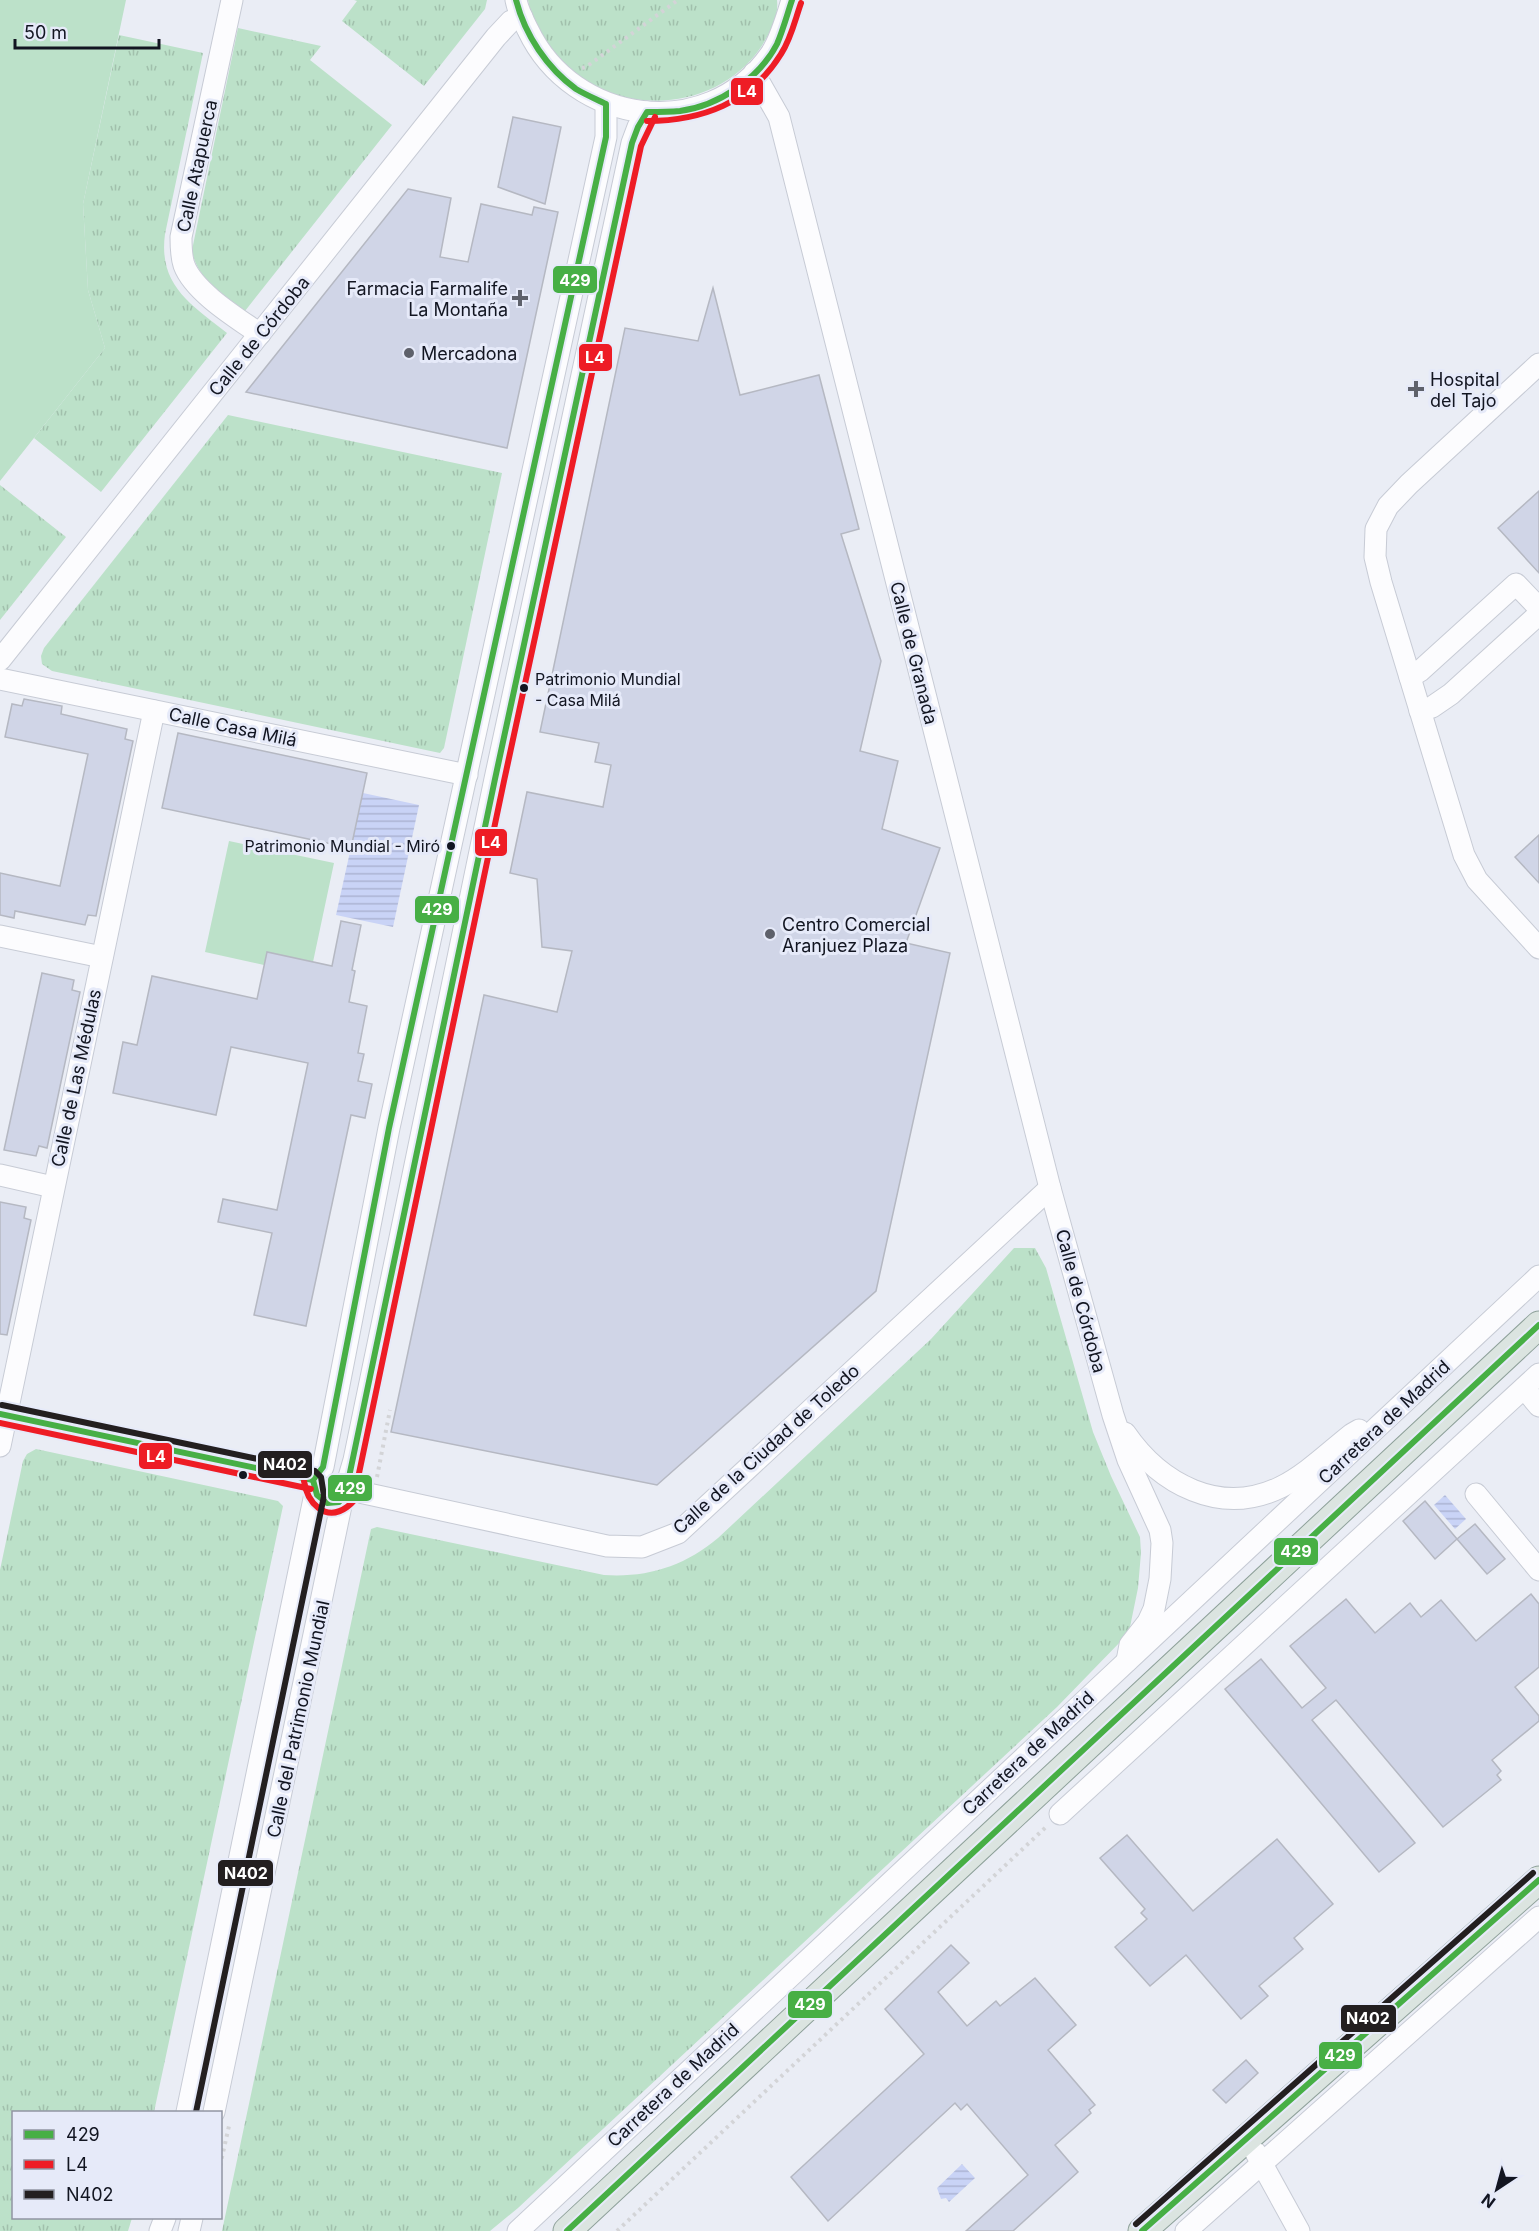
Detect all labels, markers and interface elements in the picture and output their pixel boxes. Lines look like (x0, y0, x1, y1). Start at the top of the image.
scale bar (15, 12, 159, 50)
text: 50 m (24, 22, 67, 43)
line badge: L4 (730, 77, 764, 106)
text: L4 (737, 81, 757, 101)
street label: Calle Atapuerca (173, 98, 221, 234)
line badge: 429 (552, 265, 598, 294)
text: 429 (559, 270, 591, 290)
street label: Calle de Córdoba (204, 272, 314, 400)
place label: Farmacia Farmalife La Montaña (346, 278, 508, 320)
marker: Farmacia Farmalife La Montaña (513, 291, 527, 305)
place label: Mercadona (421, 343, 517, 364)
line badge: L4 (578, 343, 613, 372)
marker: Mercadona (402, 346, 416, 360)
text: L4 (585, 347, 605, 367)
place label: Hospital del Tajo (1430, 369, 1500, 411)
marker: Hospital del Tajo (1407, 380, 1425, 398)
street label: Calle de Granada (886, 579, 942, 727)
place label: Patrimonio Mundial - Casa Milá (535, 669, 681, 710)
marker: Patrimonio Mundial - Casa Milá (518, 682, 530, 694)
street label: Calle Casa Milá (167, 703, 299, 751)
line badge: L4 (474, 828, 508, 857)
text: L4 (481, 832, 501, 852)
place label: Patrimonio Mundial - Miró (244, 836, 440, 856)
marker: Patrimonio Mundial - Miró (445, 840, 457, 852)
line badge: 429 (414, 895, 460, 924)
text: 429 (421, 899, 453, 919)
place label: Centro Comercial Aranjuez Plaza (782, 914, 930, 956)
marker: Centro Comercial Aranjuez Plaza (763, 927, 777, 941)
street label: Calle de Las Médulas (47, 987, 105, 1169)
street label: Calle de Córdoba (1052, 1227, 1110, 1375)
street label: Carretera de Madrid (1314, 1356, 1454, 1488)
street label: Calle de la Ciudad de Toledo (669, 1360, 863, 1538)
line badge: L4 (138, 1442, 173, 1470)
text: L4 (146, 1446, 166, 1466)
line badge: N402 (257, 1450, 313, 1479)
text: N402 (263, 1454, 307, 1474)
unlabelled marker (237, 1469, 249, 1481)
line badge: 429 (327, 1474, 373, 1502)
text: 429 (334, 1478, 366, 1498)
line badge: 429 (1273, 1537, 1319, 1566)
text: 429 (1280, 1541, 1312, 1561)
street label: Calle del Patrimonio Mundial (263, 1598, 333, 1840)
street label: Carretera de Madrid (958, 1687, 1098, 1819)
line badge: N402 (217, 1859, 274, 1887)
text: N402 (224, 1863, 268, 1883)
line badge: 429 (787, 1990, 833, 2019)
text: 429 (794, 1994, 826, 2014)
line badge: N402 (1340, 2004, 1397, 2033)
text: N402 (1346, 2008, 1390, 2028)
street label: Carretera de Madrid (603, 2019, 743, 2151)
line badge: 429 (1318, 2041, 1363, 2070)
text: 429 (1324, 2045, 1356, 2065)
legend (12, 2111, 222, 2219)
text: 429 (66, 2124, 100, 2145)
text: L4 (66, 2154, 88, 2175)
north arrow (1467, 2159, 1527, 2219)
text: N402 (66, 2184, 114, 2205)
text: N (1477, 2189, 1499, 2213)

